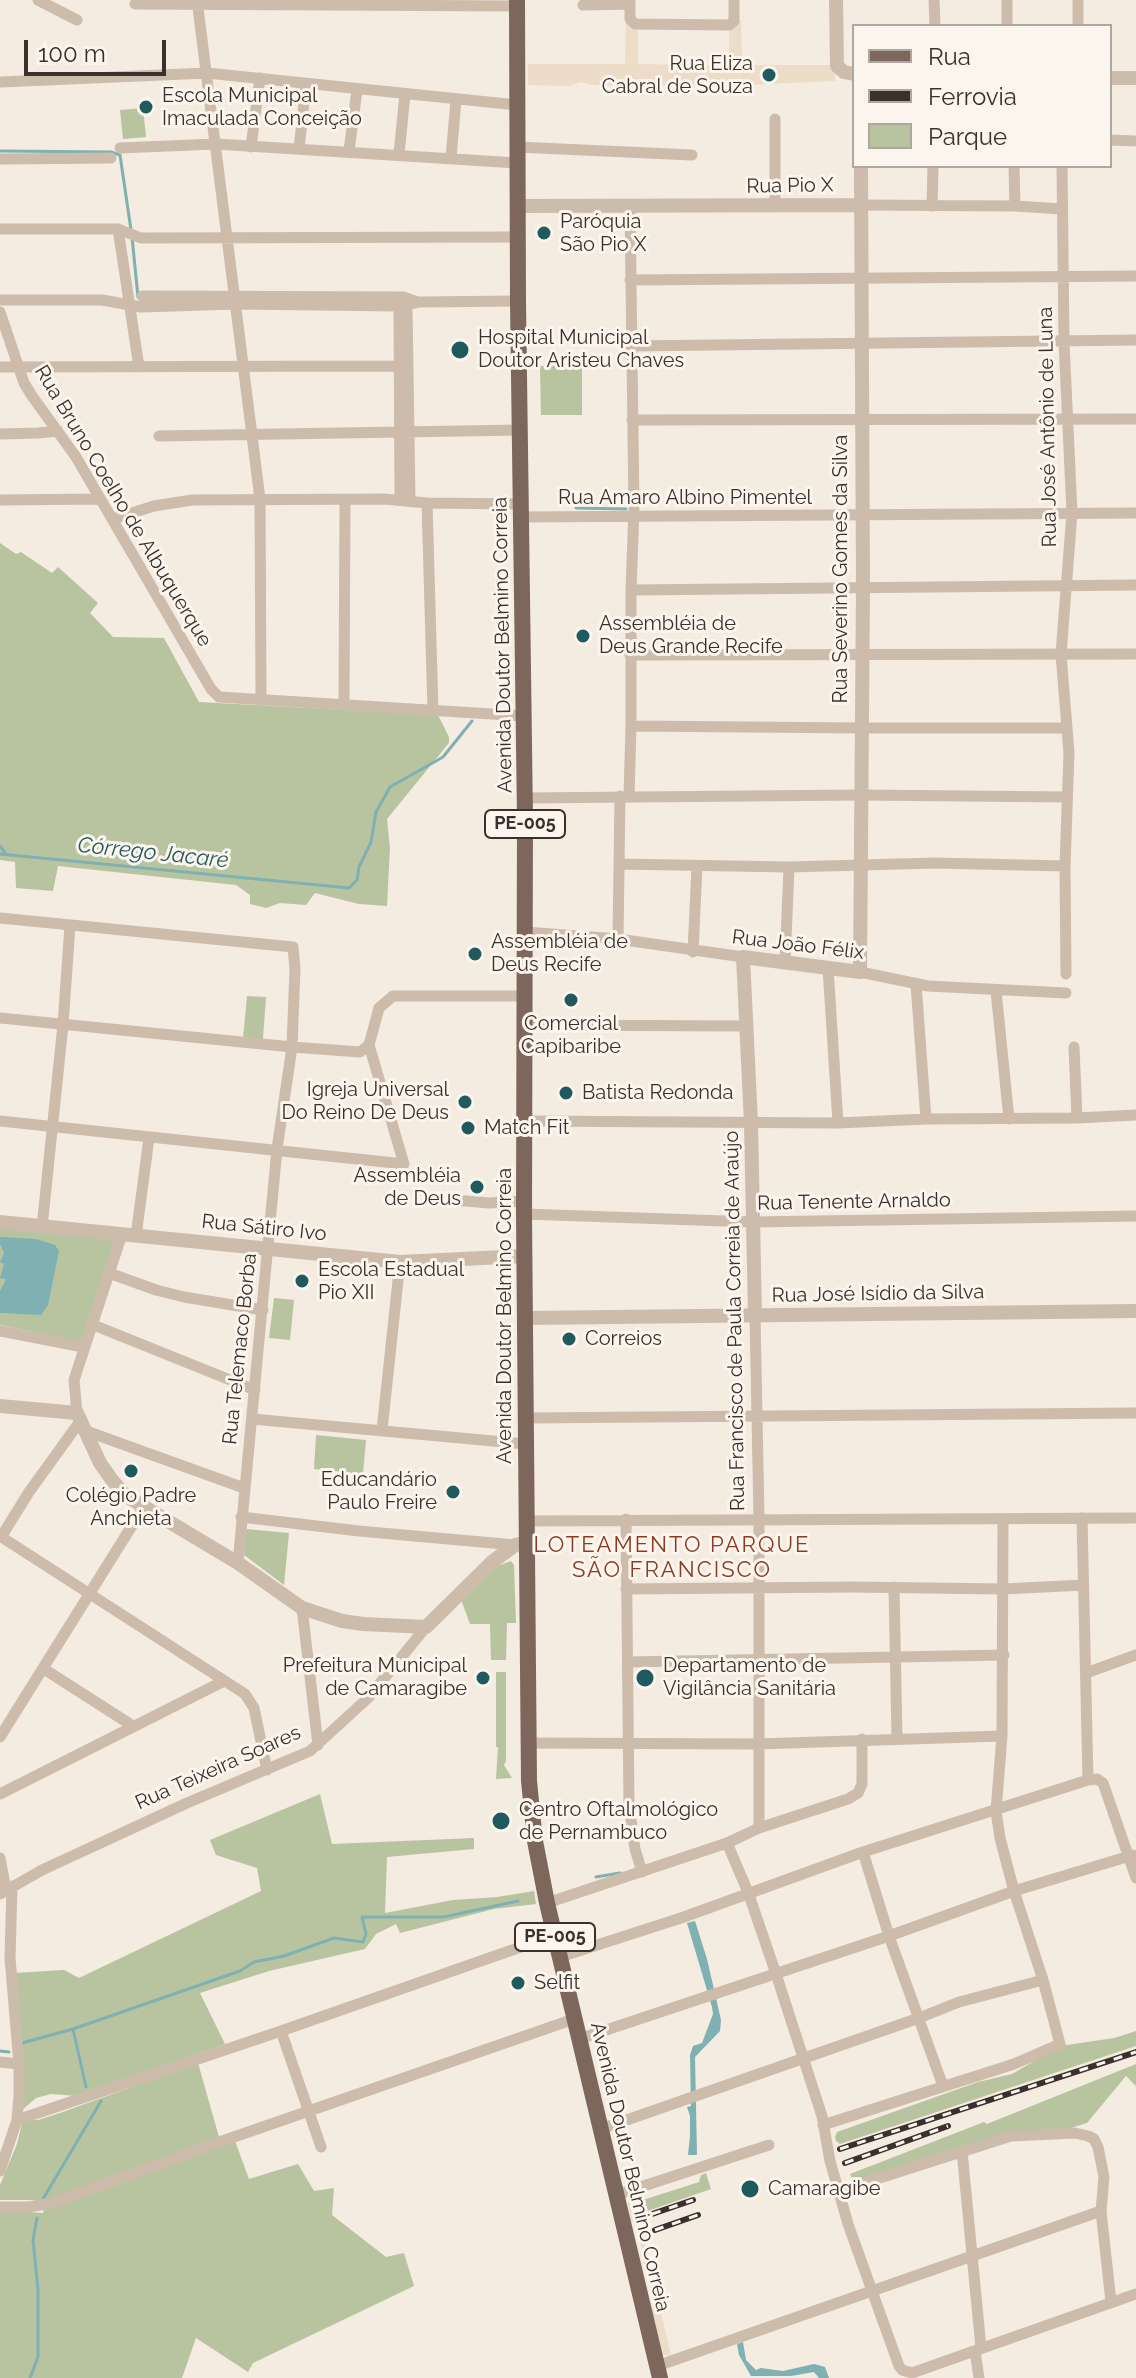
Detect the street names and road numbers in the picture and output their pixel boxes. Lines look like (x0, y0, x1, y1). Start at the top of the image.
street label: Rua Pio X (746, 173, 834, 199)
street label: Rua José Antônio de Luna (1034, 307, 1062, 547)
street label: Rua Bruno Coelho de Albuquerque (29, 361, 217, 651)
street label: Rua Severino Gomes da Silva (829, 435, 853, 703)
street label: Rua Amaro Albino Pimentel (558, 486, 812, 510)
street label: Avenida Doutor Belmino Correia (488, 497, 518, 793)
road number: PE-005 (485, 810, 565, 838)
street label: Rua João Félix (731, 925, 865, 965)
street label: Rua Francisco de Paula Correia de Araújo (720, 1131, 750, 1511)
street label: Avenida Doutor Belmino Correia (493, 1168, 517, 1464)
street label: Rua Tenente Arnaldo (757, 1188, 951, 1216)
street label: Rua Sátiro Ivo (200, 1209, 328, 1247)
street label: Rua Telemaco Borba (218, 1252, 262, 1446)
street label: Rua José Isídio da Silva (771, 1280, 985, 1308)
street label: Rua Teixeira Soares (132, 1721, 304, 1815)
road number: PE-005 (515, 1923, 595, 1951)
street label: Avenida Doutor Belmino Correia (585, 2020, 675, 2314)

